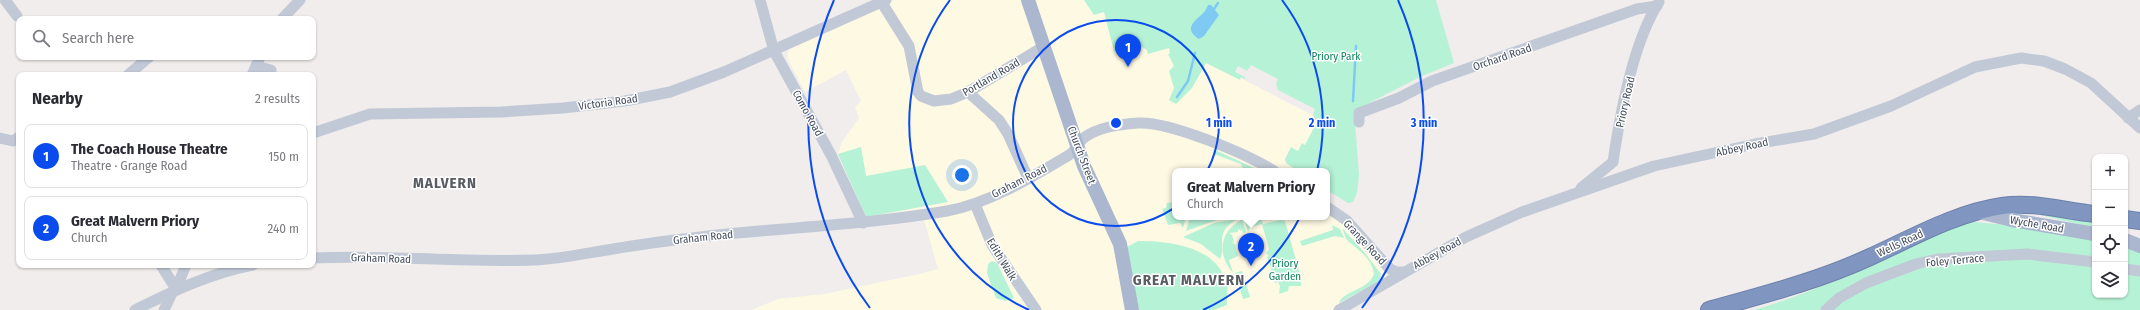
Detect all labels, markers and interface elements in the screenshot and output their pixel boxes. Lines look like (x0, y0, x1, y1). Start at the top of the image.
search box (16, 16, 316, 60)
icon: search (30, 27, 52, 49)
text: Search here (62, 29, 134, 47)
pin: 1 (1115, 34, 1141, 67)
street label: Orchard Road (1471, 41, 1533, 74)
park label: Priory Park (1312, 50, 1361, 63)
street label: Portland Road (960, 56, 1022, 99)
street label: Priory Road (1613, 75, 1638, 129)
text: Nearby (32, 88, 83, 109)
street label: Como Road (790, 88, 826, 139)
text: 2 results (255, 91, 300, 106)
street label: Victoria Road (578, 92, 639, 113)
centre of rings (1109, 116, 1123, 130)
text: 1 min (1206, 116, 1232, 130)
text: 2 min (1308, 116, 1335, 130)
text: 3 min (1410, 116, 1437, 130)
street label: Church Street (1065, 125, 1099, 186)
street label: Abbey Road (1715, 136, 1769, 159)
text: The Coach House Theatre (71, 140, 228, 158)
text: 1 (43, 149, 49, 164)
text: 150 m (268, 149, 299, 164)
map controls (2092, 154, 2128, 298)
button: + (2092, 154, 2128, 190)
text: Theatre · Grange Road (71, 158, 187, 173)
street label: Graham Road (989, 162, 1049, 201)
your location (952, 165, 972, 185)
popup (1172, 168, 1330, 220)
district label: MALVERN (413, 174, 477, 192)
text: Great Malvern Priory (1187, 178, 1315, 196)
button: − (2092, 190, 2128, 226)
text: Church (1187, 196, 1224, 211)
text: Great Malvern Priory (71, 212, 199, 230)
street label: Wyche Road (2009, 213, 2065, 236)
street label: Grange Road (1341, 217, 1389, 268)
text: 2 (43, 221, 49, 236)
text: 240 m (267, 221, 299, 236)
button: locate (2092, 226, 2128, 262)
street label: Wells Road (1875, 227, 1925, 260)
street label: Graham Road (672, 228, 734, 247)
text: Church (71, 230, 108, 245)
pin: 2 (1238, 233, 1264, 266)
street label: Abbey Road (1411, 235, 1464, 272)
street label: Edith Walk (984, 236, 1020, 283)
street label: Graham Road (351, 251, 411, 266)
street label: Foley Terrace (1925, 251, 1985, 270)
park label: Priory Garden (1269, 257, 1301, 283)
button: layers (2092, 262, 2128, 298)
district label: GREAT MALVERN (1133, 271, 1245, 289)

